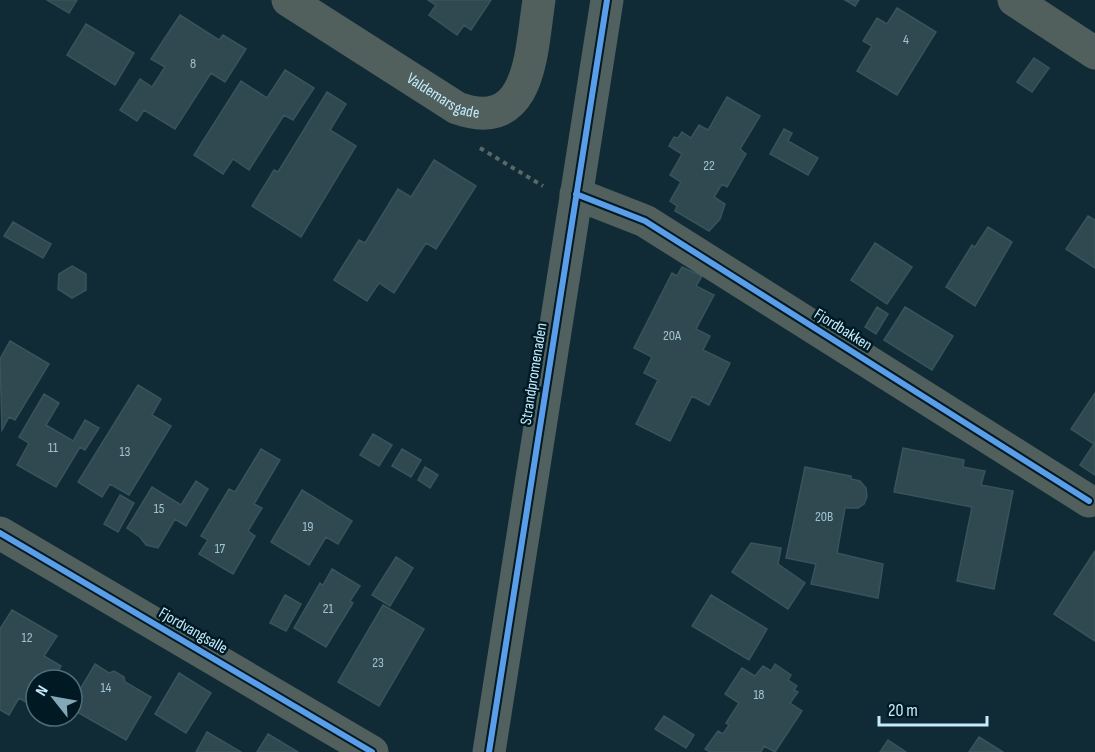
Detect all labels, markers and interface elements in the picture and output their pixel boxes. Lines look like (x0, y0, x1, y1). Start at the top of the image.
house number: 4 (903, 31, 909, 48)
house number: 8 (190, 55, 196, 72)
street label: Valdemarsgade (403, 69, 481, 123)
house number: 22 (703, 157, 715, 174)
street label: Fjordbakken (810, 305, 876, 355)
street label: Strandpromenaden (517, 322, 551, 426)
house number: 20A (663, 327, 682, 344)
house number: 11 (48, 439, 58, 456)
house number: 13 (120, 443, 131, 460)
house number: 15 (154, 500, 165, 517)
house number: 20B (815, 508, 833, 525)
house number: 19 (302, 518, 314, 535)
house number: 17 (215, 540, 226, 557)
house number: 21 (323, 600, 333, 617)
street label: Fjordvangsalle (155, 604, 231, 658)
house number: 12 (22, 629, 33, 646)
house number: 23 (372, 654, 384, 671)
north arrow (24, 668, 84, 728)
house number: 14 (101, 679, 112, 696)
text: N (32, 682, 53, 700)
house number: 18 (753, 686, 765, 703)
scale bar (879, 689, 987, 727)
text: 20 m (888, 700, 918, 721)

